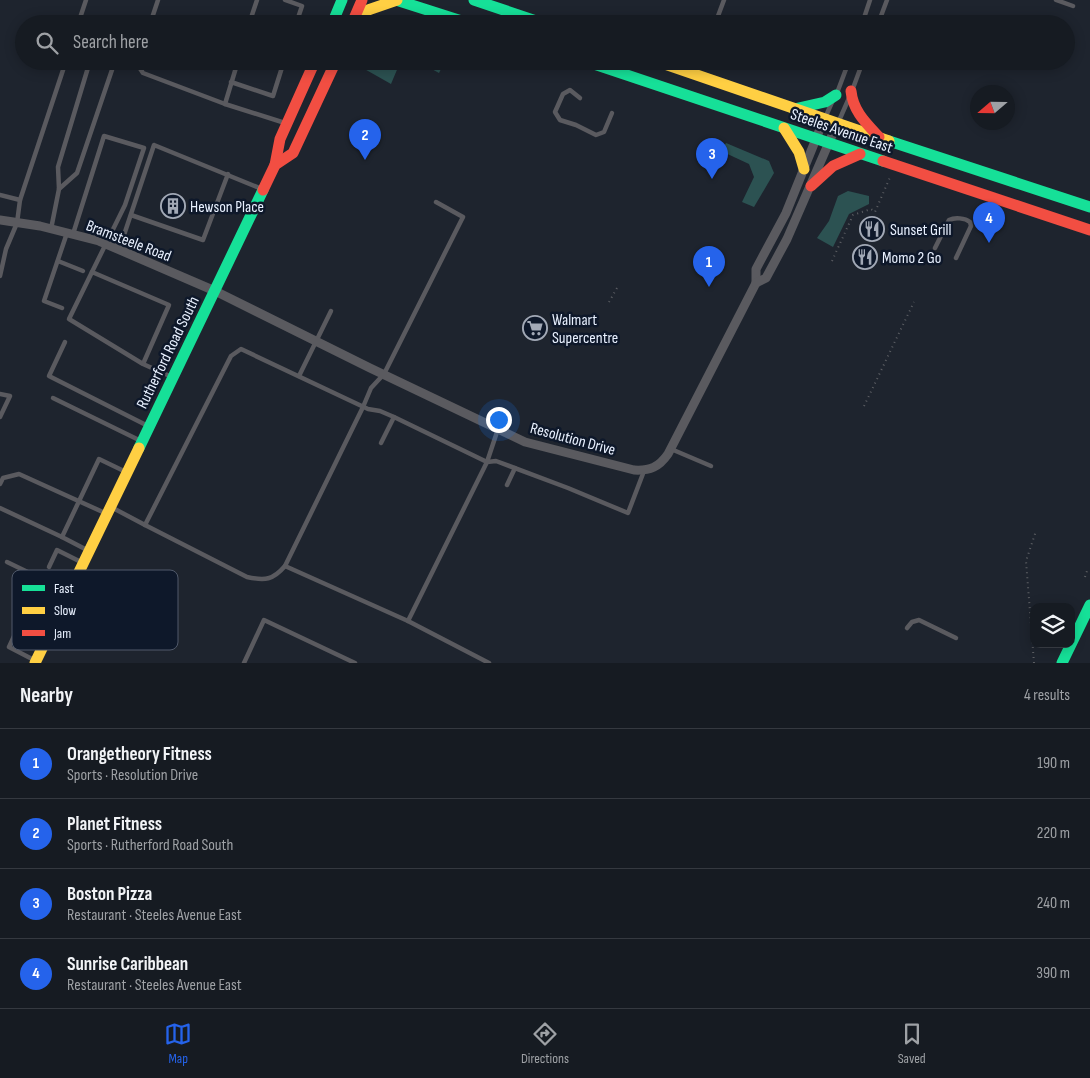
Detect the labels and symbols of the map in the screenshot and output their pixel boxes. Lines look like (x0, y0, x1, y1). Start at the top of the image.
north arrow (970, 85, 1015, 130)
street label: Steeles Avenue East (788, 105, 895, 158)
pin: 2 (349, 119, 381, 160)
pin: 3 (696, 138, 728, 179)
building icon: Hewson Place (160, 193, 186, 219)
place label: Hewson Place (190, 198, 264, 217)
pin: 4 (973, 202, 1005, 243)
street label: Bramsteele Road (83, 216, 174, 266)
restaurant icon: Sunset Grill (859, 216, 885, 242)
place label: Sunset Grill (890, 221, 951, 240)
restaurant icon: Momo 2 Go (852, 244, 878, 270)
pin: 1 (693, 246, 725, 287)
place label: Momo 2 Go (882, 249, 941, 268)
street label: Rutherford Road South (133, 293, 204, 412)
place label: Walmart Supercentre (552, 311, 618, 348)
supermarket icon: Walmart Supercentre (522, 315, 548, 341)
your location (486, 407, 512, 433)
street label: Resolution Drive (528, 419, 617, 460)
legend (12, 570, 178, 650)
text: Fast (54, 580, 74, 597)
text: Slow (54, 602, 76, 619)
text: Jam (53, 625, 71, 642)

